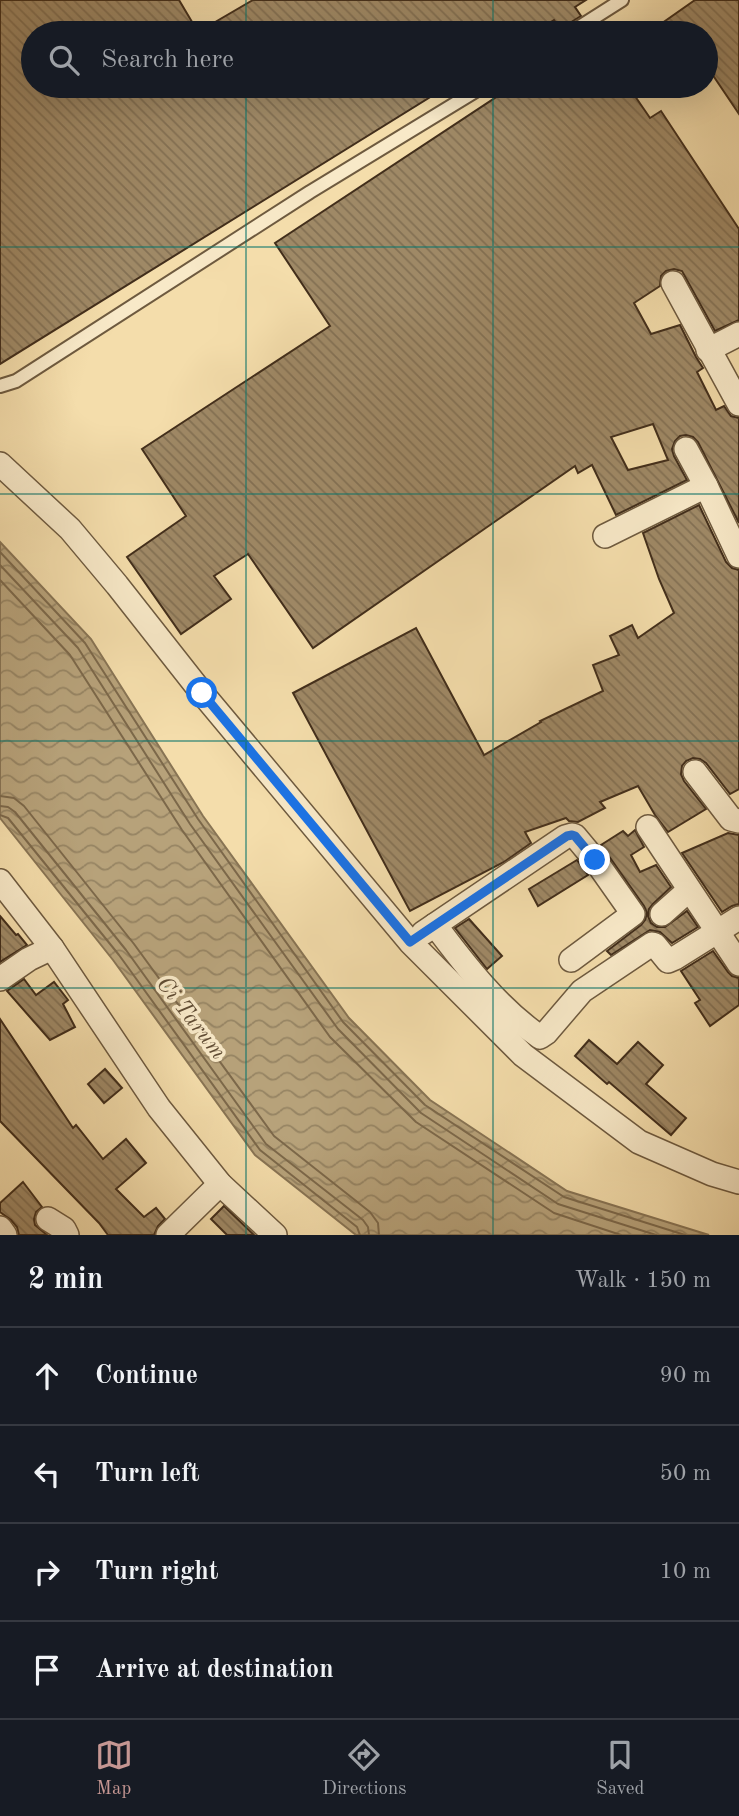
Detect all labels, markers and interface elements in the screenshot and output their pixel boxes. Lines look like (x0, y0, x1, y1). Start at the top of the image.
search box (21, 21, 718, 98)
icon: search (45, 41, 83, 79)
text: Search here (101, 47, 234, 73)
route start (186, 677, 217, 708)
route end (579, 844, 610, 875)
water label: Ci Tarum (152, 972, 230, 1064)
text: 2 min (28, 1265, 103, 1295)
text: Walk · 150 m (575, 1269, 711, 1292)
icon: ahead (28, 1357, 66, 1395)
text: Continue (95, 1363, 198, 1389)
text: 90 m (660, 1364, 711, 1387)
icon: left (28, 1455, 66, 1493)
text: Turn left (95, 1461, 200, 1487)
text: 50 m (660, 1462, 711, 1485)
icon: right (28, 1553, 66, 1591)
text: Turn right (95, 1559, 218, 1585)
text: 10 m (660, 1560, 711, 1583)
icon: arrive (28, 1651, 66, 1689)
text: Arrive at destination (95, 1657, 334, 1683)
tab: Map (95, 1736, 133, 1801)
tab: Directions (322, 1736, 407, 1801)
tab: Saved (596, 1736, 644, 1801)

